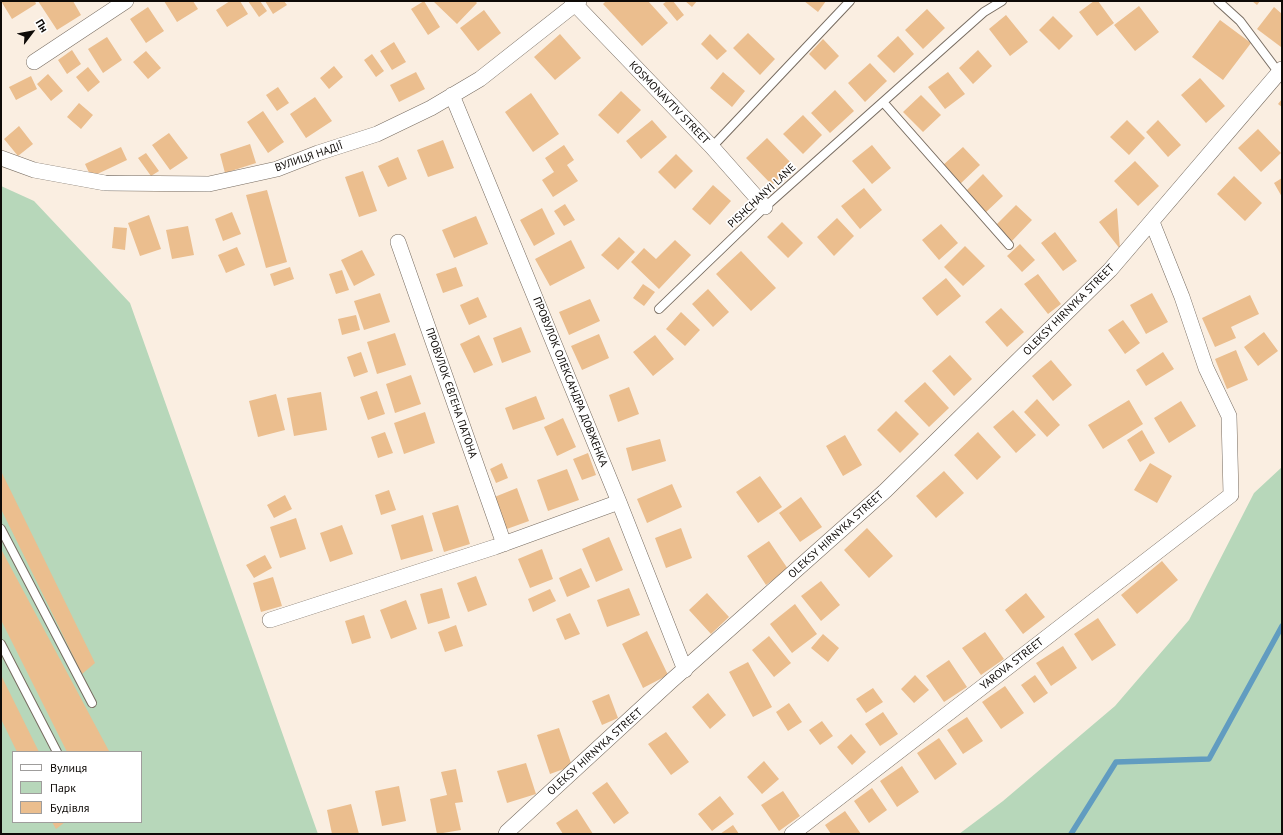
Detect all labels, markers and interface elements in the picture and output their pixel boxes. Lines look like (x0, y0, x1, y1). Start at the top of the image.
north arrow (12, 12, 52, 52)
text: Пн (33, 16, 52, 35)
street label: KOSMONAVTIV STREET (626, 59, 712, 147)
street label: ВУЛИЦЯ НАДІЇ (273, 139, 345, 175)
street label: PISHCHANYI LANE (725, 161, 799, 231)
street label: OLEKSY HIRNYKA STREET (1021, 262, 1117, 358)
street label: ПРОВУЛОК ОЛЕКСАНДРА ДОВЖЕНКА (530, 295, 610, 469)
street label: ПРОВУЛОК ЄВГЕНА ПАТОНА (422, 326, 480, 460)
street label: OLEKSY HIRNYKA STREET (786, 489, 886, 581)
street label: YAROVA STREET (978, 635, 1046, 693)
street label: OLEKSY HIRNYKA STREET (545, 706, 645, 798)
legend (12, 751, 142, 823)
text: Вулиця (50, 760, 87, 775)
text: Парк (50, 780, 76, 795)
text: Будівля (50, 800, 89, 815)

